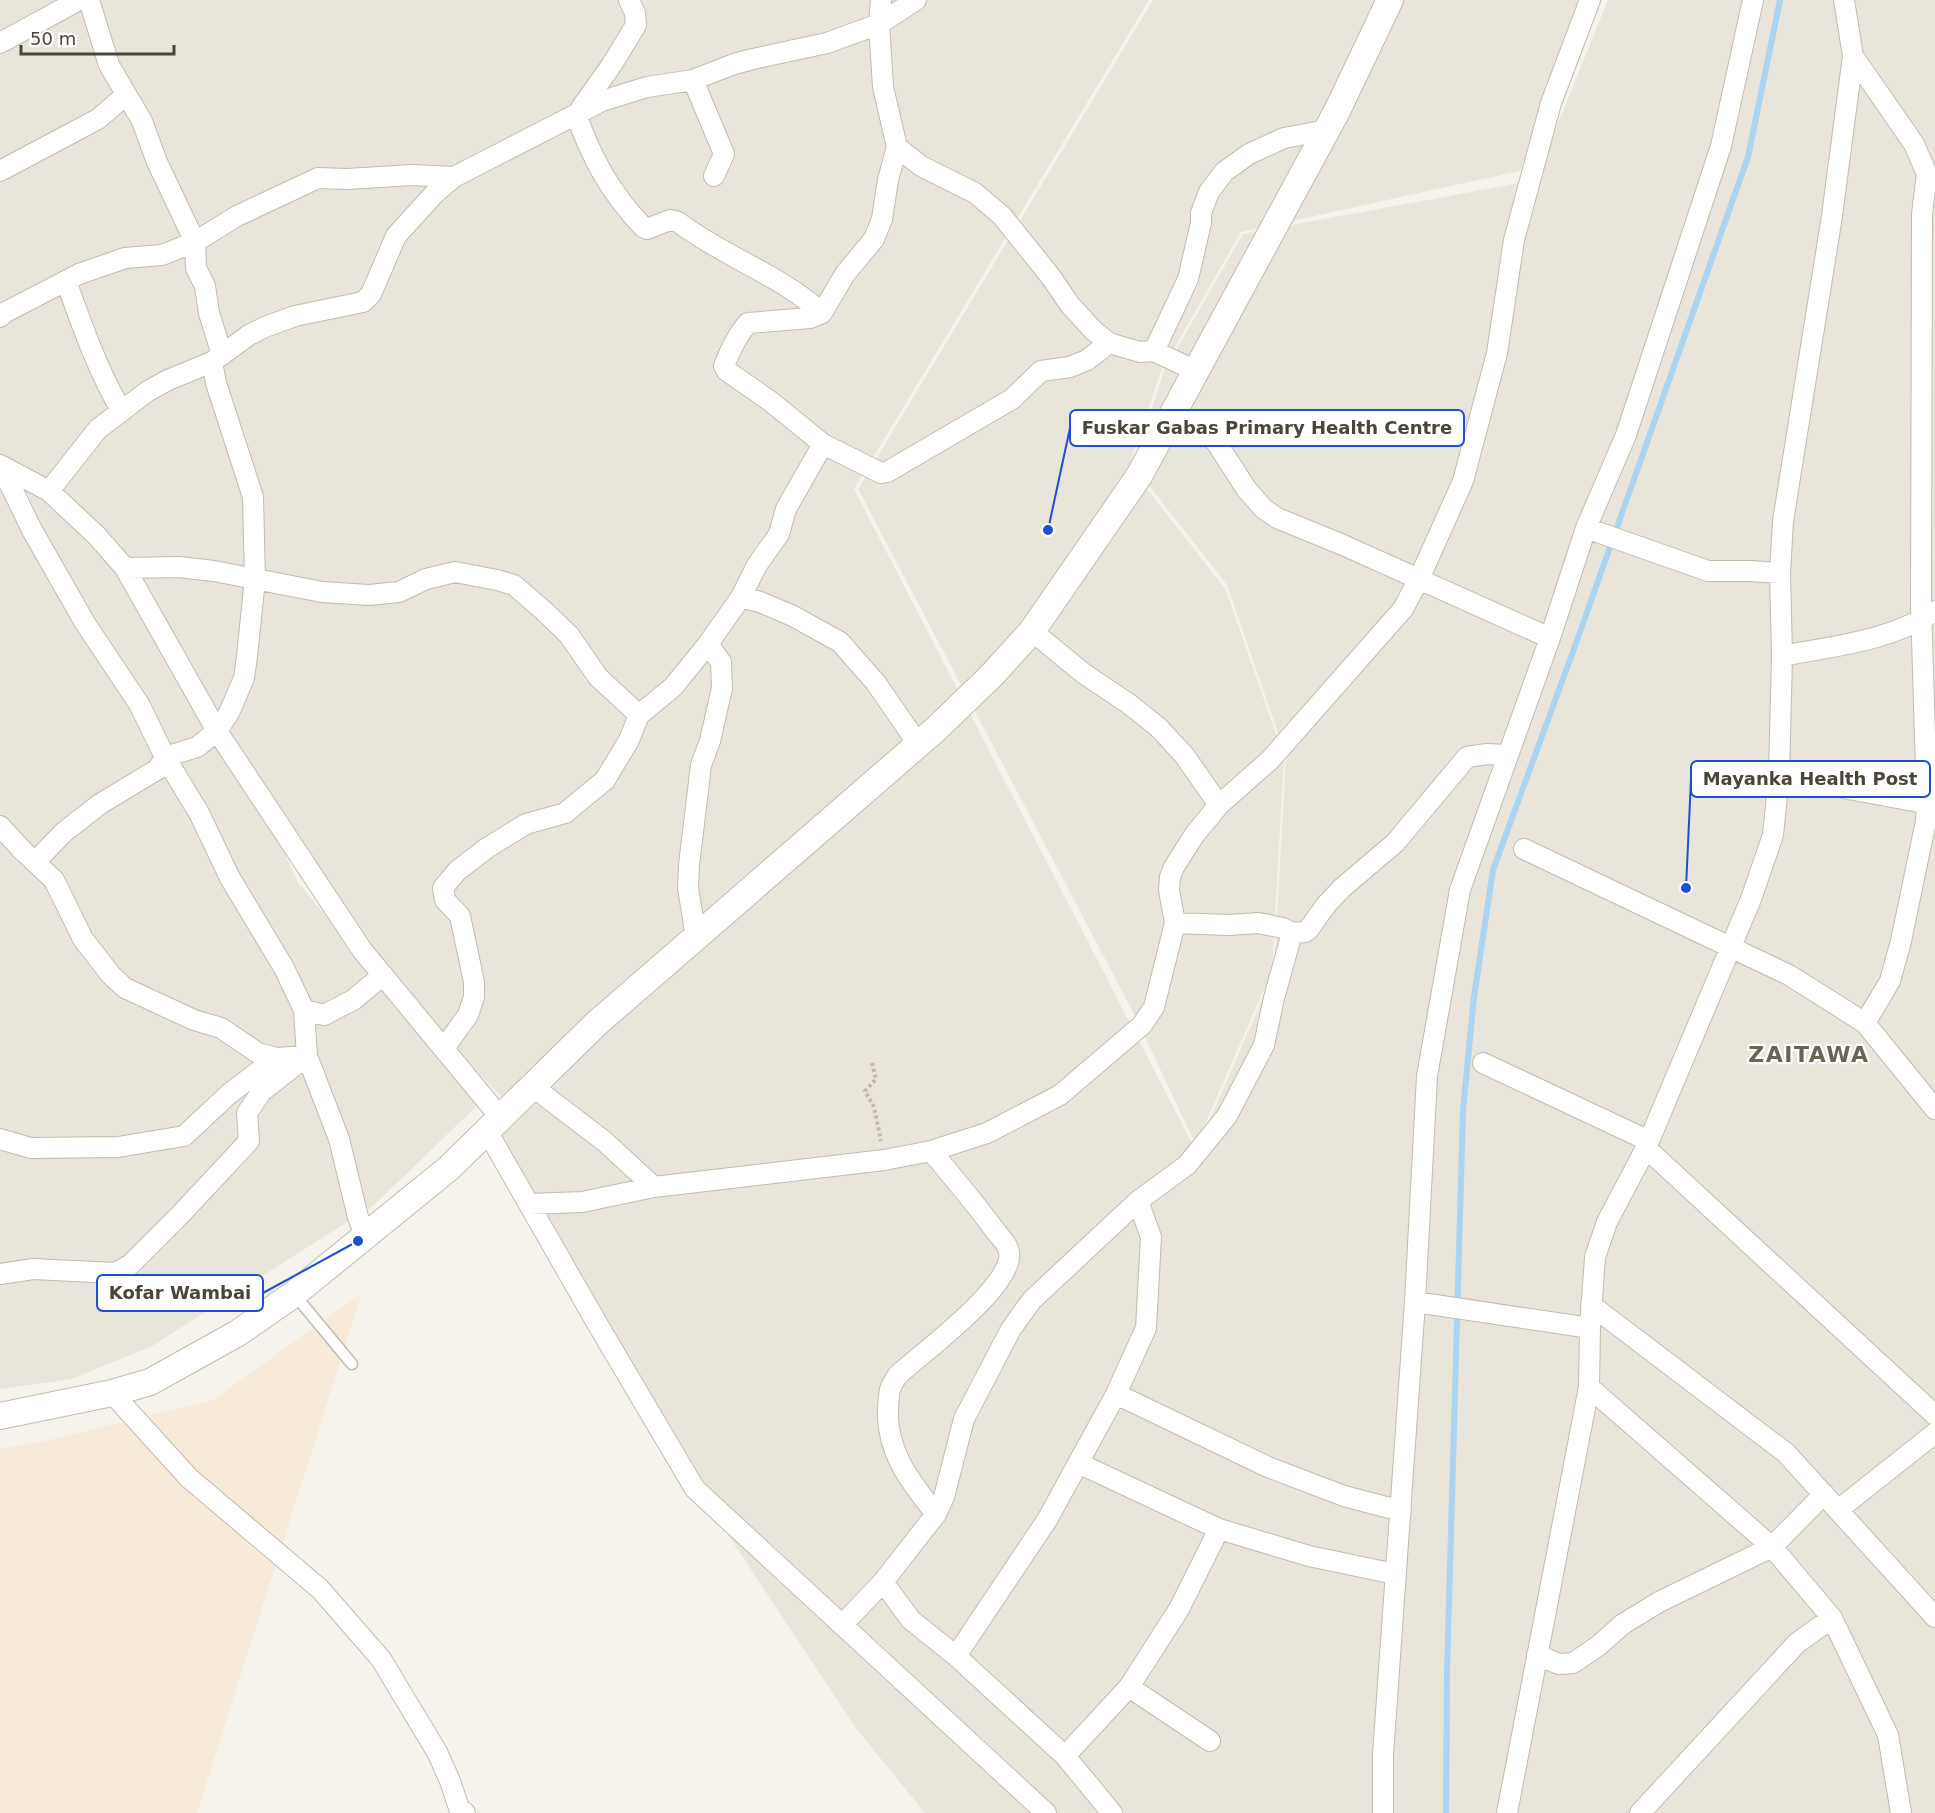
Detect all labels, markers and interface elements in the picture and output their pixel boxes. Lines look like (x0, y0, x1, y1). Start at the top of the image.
scale bar (21, 18, 174, 56)
text: 50 m (30, 28, 76, 49)
callout: Fuskar Gabas Primary Health Centre (1070, 410, 1464, 446)
text: Fuskar Gabas Primary Health Centre (1082, 417, 1452, 438)
callout: Mayanka Health Post (1691, 761, 1930, 797)
text: Mayanka Health Post (1703, 768, 1918, 789)
district label: ZAITAWA (1748, 1042, 1870, 1067)
callout: Kofar Wambai (97, 1275, 263, 1311)
text: Kofar Wambai (109, 1282, 251, 1303)

